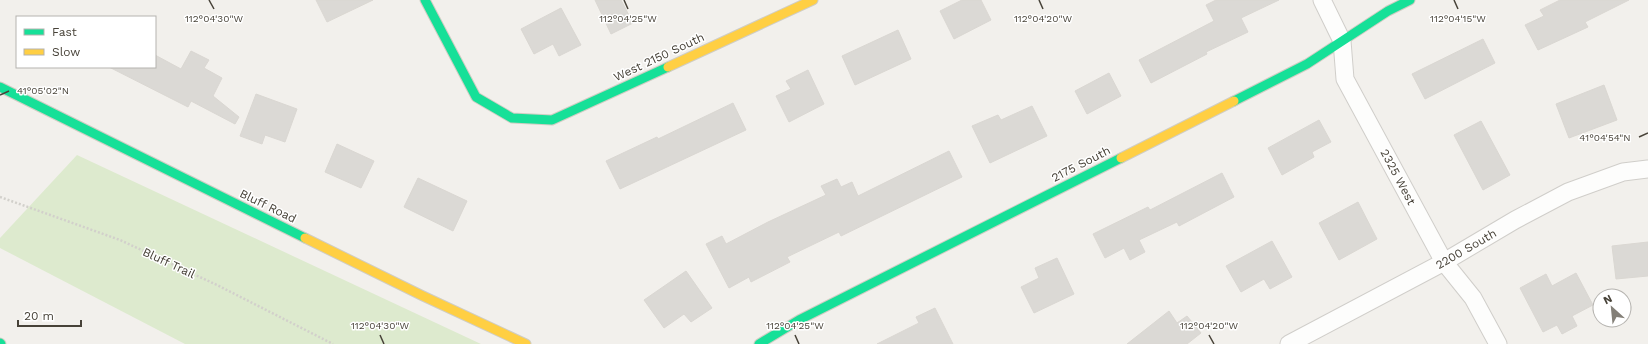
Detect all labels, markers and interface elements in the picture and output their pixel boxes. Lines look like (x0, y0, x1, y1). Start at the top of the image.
text: 112°04'30"W (185, 13, 243, 24)
text: 112°04'25"W (599, 13, 657, 24)
text: 112°04'20"W (1014, 13, 1072, 24)
text: 112°04'15"W (1430, 13, 1486, 24)
legend (16, 16, 156, 68)
text: Fast (52, 25, 77, 39)
street label: West 2150 South (611, 30, 707, 84)
text: Slow (52, 45, 80, 59)
text: 41°05'02"N (17, 85, 69, 96)
text: 41°04'54"N (1579, 132, 1631, 143)
street label: 2175 South (1049, 143, 1113, 185)
street label: 2325 West (1377, 147, 1419, 207)
street label: Bluff Road (237, 186, 299, 226)
street label: 2200 South (1433, 226, 1499, 272)
street label: Bluff Trail (140, 245, 198, 281)
north arrow (1592, 288, 1632, 328)
text: N (1601, 292, 1614, 307)
scale bar (18, 302, 81, 328)
text: 20 m (24, 309, 54, 323)
text: 112°04'30"W (351, 320, 409, 331)
text: 112°04'25"W (766, 320, 824, 331)
text: 112°04'20"W (1180, 320, 1238, 331)

